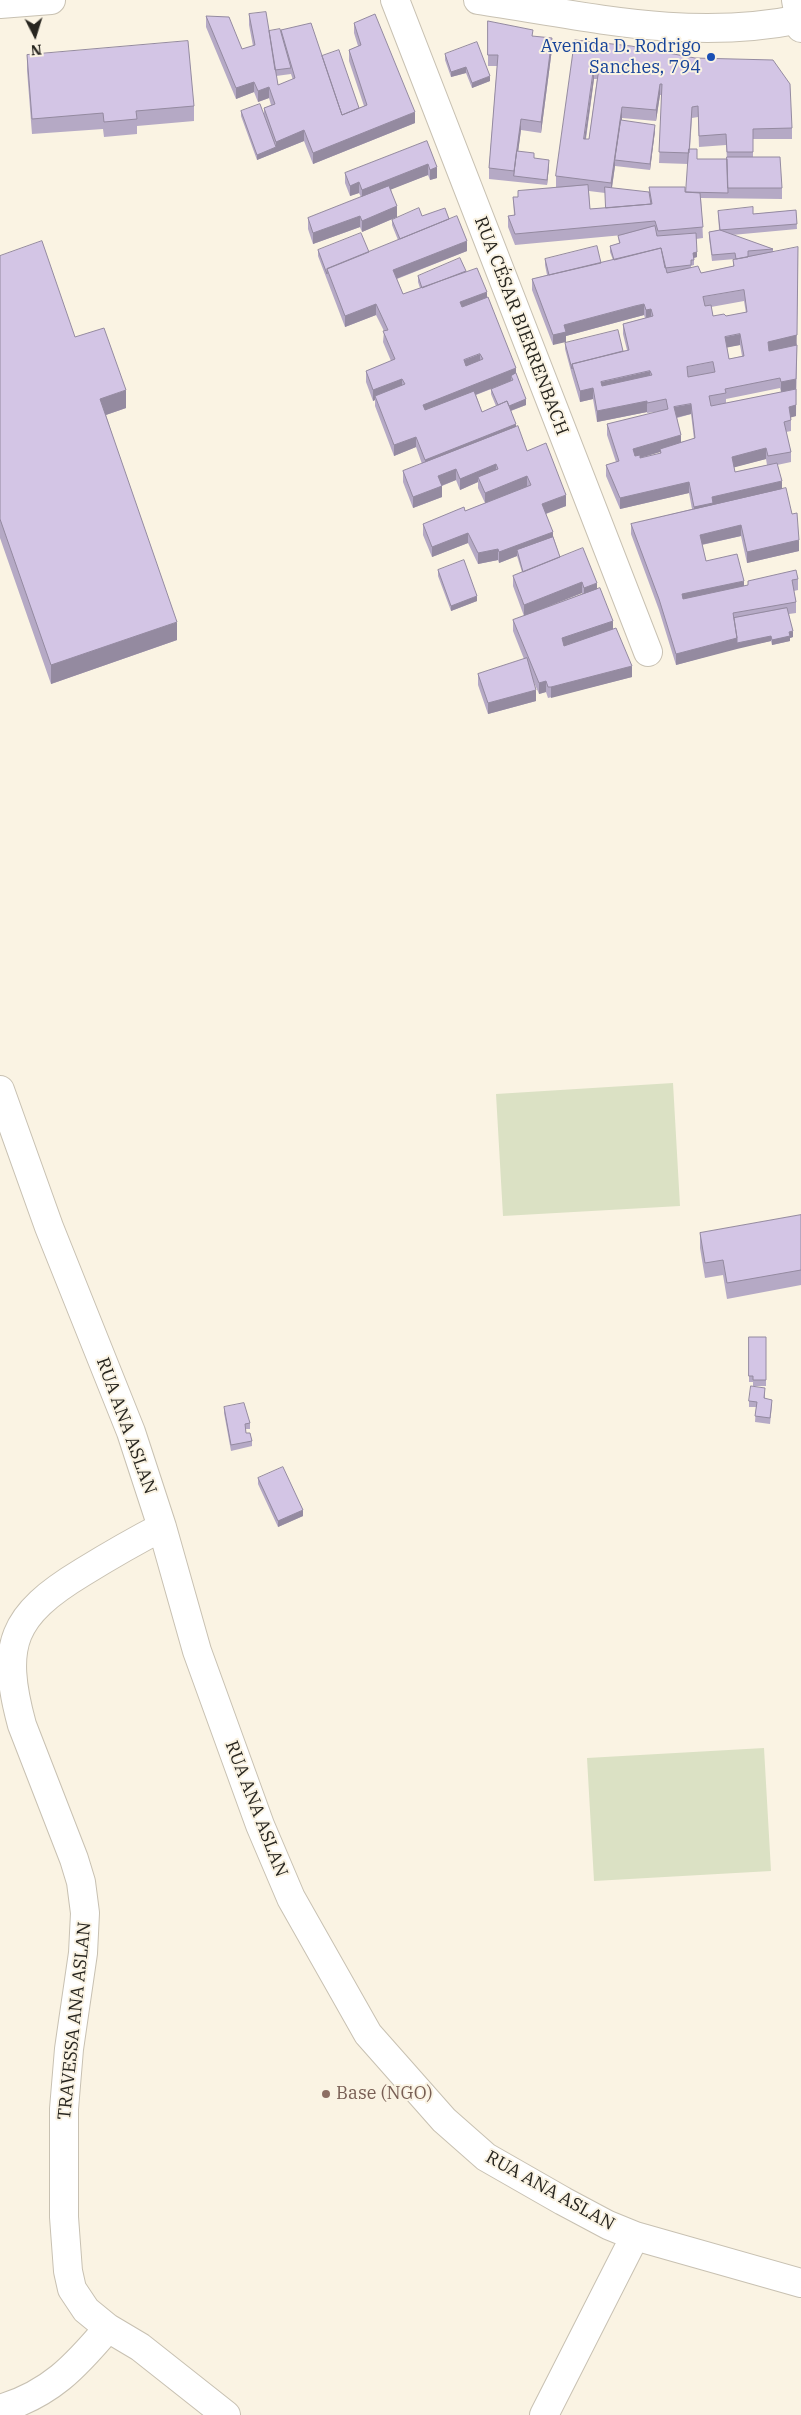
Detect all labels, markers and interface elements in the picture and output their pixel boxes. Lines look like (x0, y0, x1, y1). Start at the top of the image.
north arrow (10, 10, 60, 60)
place label: Avenida D. Rodrigo Sanches, 794 (540, 36, 701, 78)
text: N (30, 40, 43, 59)
marker: Avenida D. Rodrigo Sanches, 794 (705, 51, 717, 63)
street label: RUA CÉSAR BIERRENBACH (469, 214, 573, 438)
street label: RUA ANA ASLAN (91, 1355, 161, 1497)
street label: RUA ANA ASLAN (220, 1738, 292, 1880)
street label: TRAVESSA ANA ASLAN (54, 1921, 96, 2121)
place label: Base (NGO) (336, 2083, 433, 2105)
marker: Base (NGO) (320, 2088, 332, 2100)
street label: RUA ANA ASLAN (482, 2147, 618, 2235)

